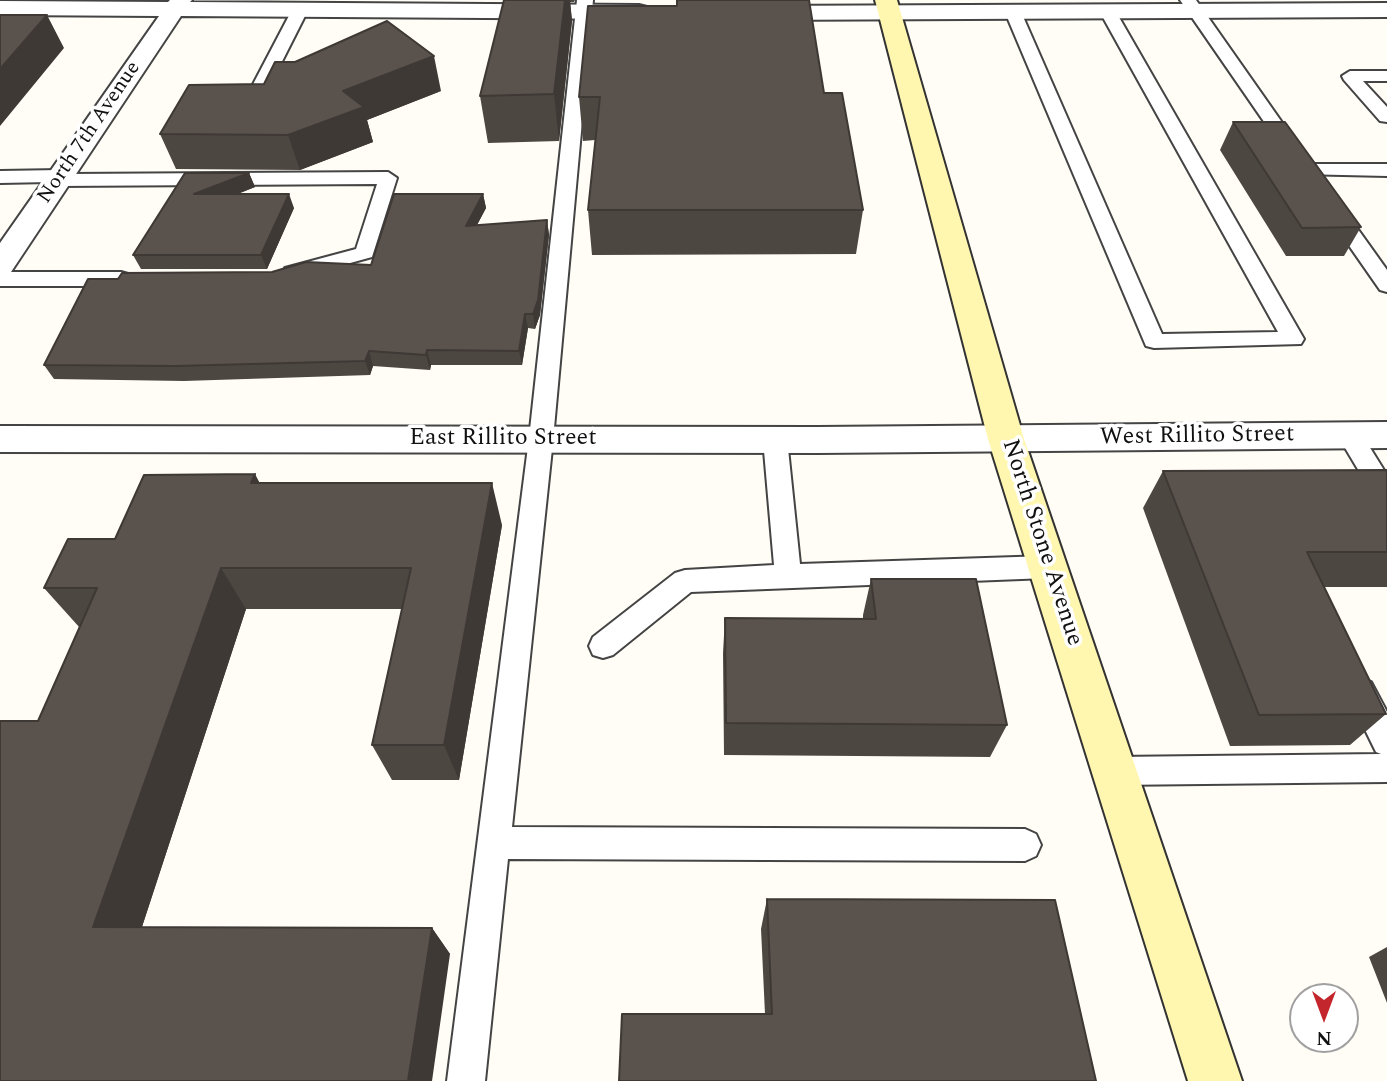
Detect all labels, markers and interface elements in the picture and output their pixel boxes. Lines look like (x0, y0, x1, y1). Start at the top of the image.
street label: North 7th Avenue (33, 57, 147, 209)
street label: West Rillito Street (1099, 421, 1295, 453)
street label: East Rillito Street (409, 425, 597, 453)
street label: North Stone Avenue (994, 436, 1088, 650)
north arrow (1289, 983, 1359, 1053)
text: N (1316, 1023, 1332, 1052)

